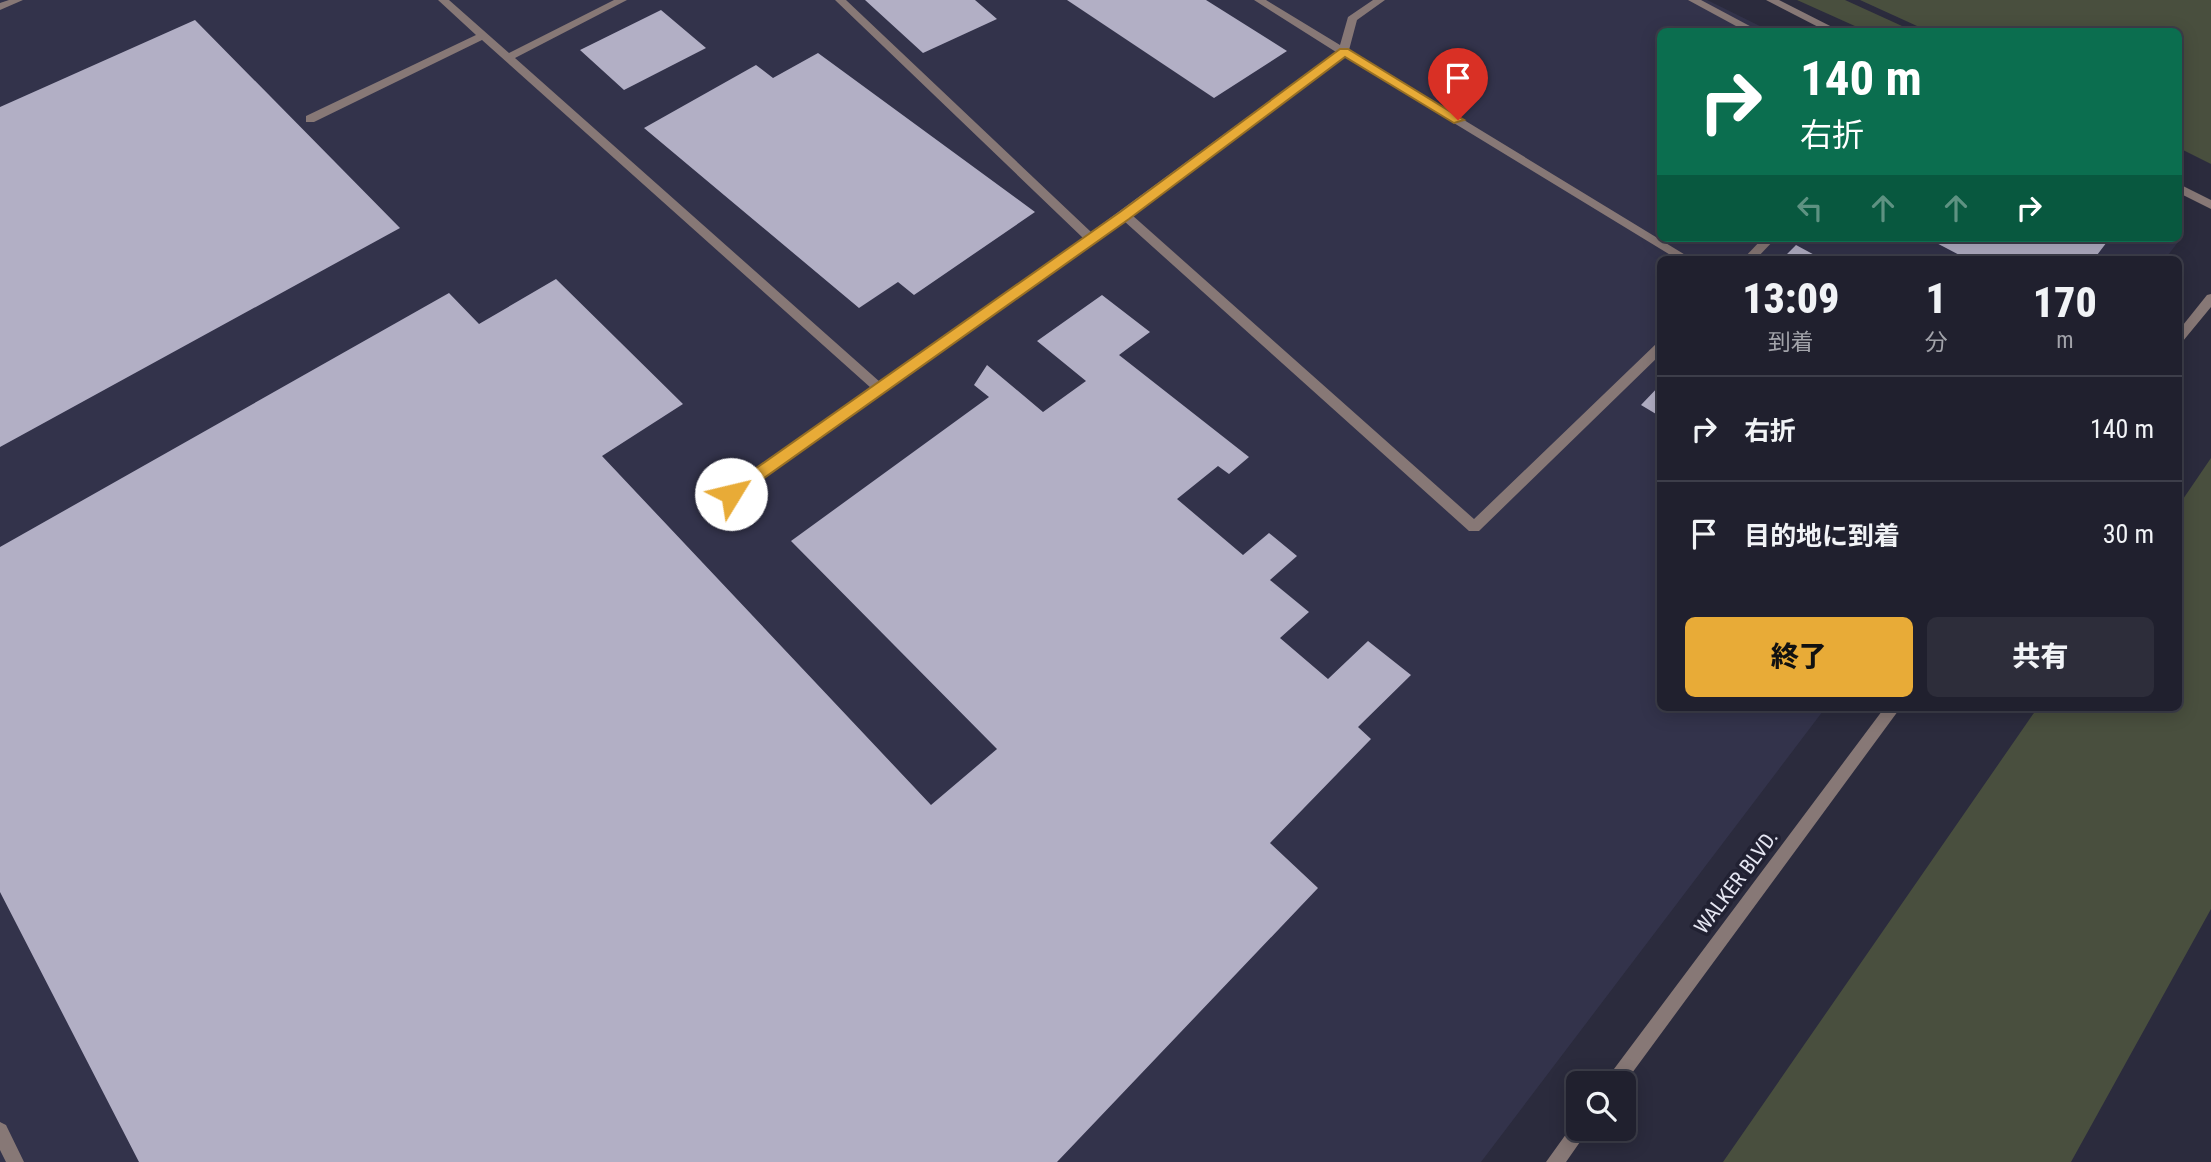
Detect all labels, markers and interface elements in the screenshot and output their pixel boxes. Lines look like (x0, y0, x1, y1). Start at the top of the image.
pin (1428, 48, 1488, 120)
text: 140 m (1800, 50, 1922, 107)
icon: right (1685, 56, 1776, 147)
icon: arrive (1439, 59, 1477, 97)
text: 右折 (1800, 116, 1864, 154)
icon: left (1791, 189, 1829, 227)
icon: ahead (1864, 189, 1902, 227)
icon: ahead (1937, 189, 1975, 227)
icon: right (2010, 189, 2048, 227)
text: 13:09 (1742, 274, 1839, 323)
text: 1 (1925, 274, 1947, 323)
text: 170 (2033, 278, 2097, 327)
text: m (2056, 327, 2073, 354)
text: 到着 (1768, 329, 1814, 356)
text: 分 (1925, 329, 1948, 356)
icon: right (1685, 410, 1723, 448)
text: 140 m (2090, 414, 2154, 444)
text: 右折 (1744, 416, 1796, 446)
position arrow (694, 457, 768, 531)
icon: arrive (1685, 515, 1723, 553)
text: 30 m (2103, 519, 2154, 549)
text: 目的地に到着 (1744, 521, 1900, 551)
button: 終了 (1685, 617, 1913, 697)
button: 共有 (1927, 617, 2154, 697)
street label: WALKER BLVD. (1689, 825, 1783, 939)
map controls (1566, 1071, 1636, 1141)
button: search (1566, 1071, 1636, 1141)

